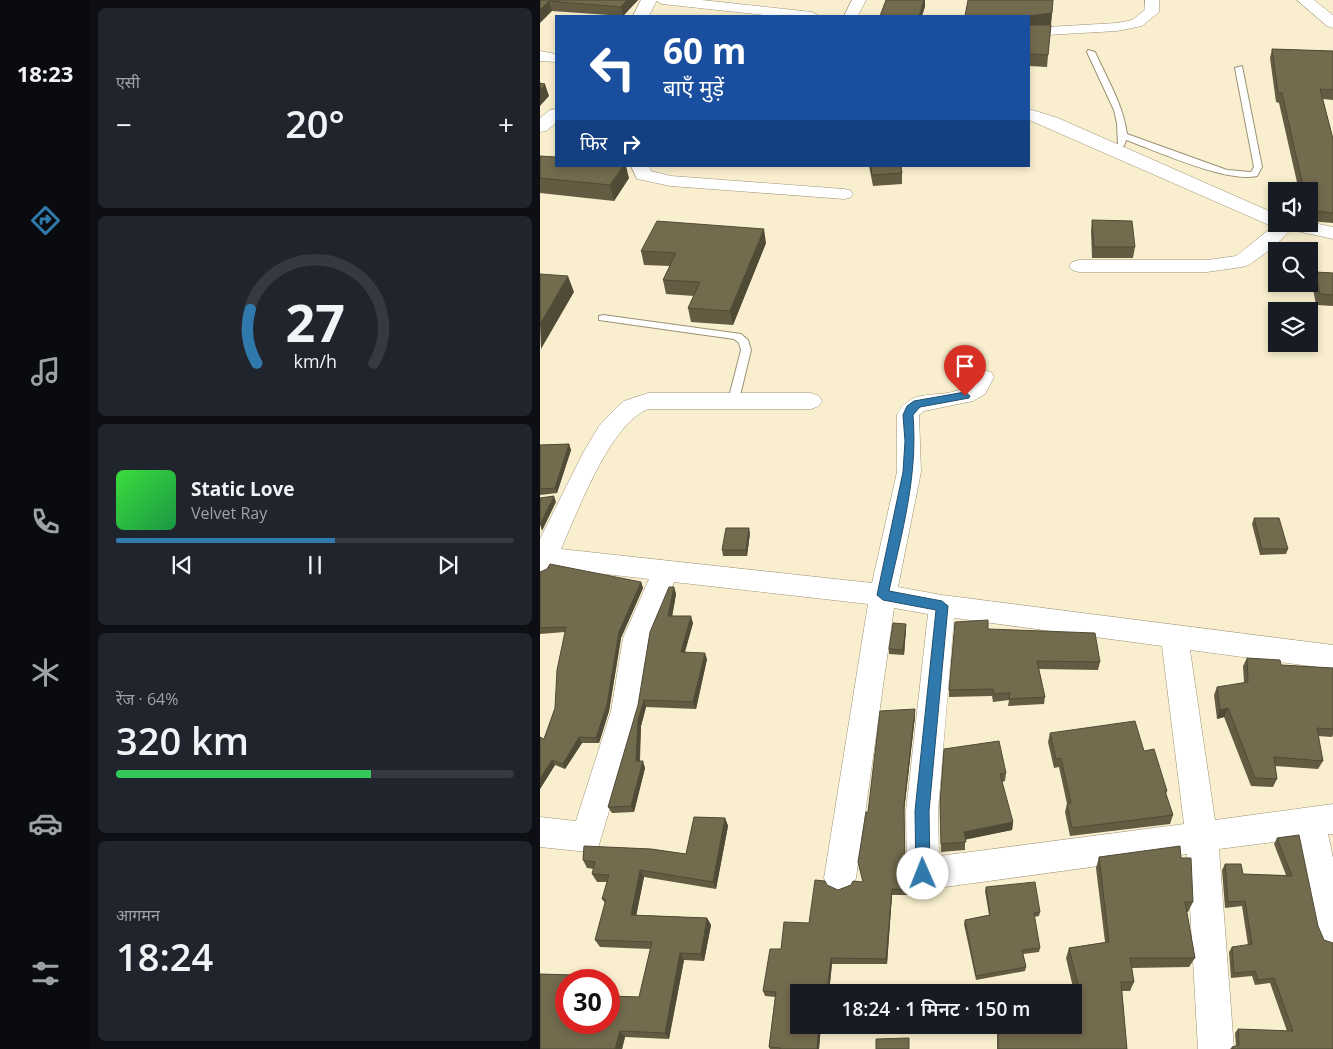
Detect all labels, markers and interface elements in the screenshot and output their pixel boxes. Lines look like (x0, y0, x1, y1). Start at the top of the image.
text: 60 m (663, 27, 746, 74)
icon: left (580, 35, 645, 100)
text: 18:23 (17, 58, 73, 88)
text: एसी (116, 71, 140, 93)
text: बाएँ मुड़ें (663, 72, 724, 102)
text: 20° (285, 97, 345, 149)
text: − (116, 105, 132, 143)
text: + (498, 105, 514, 143)
text: फिर (580, 130, 607, 156)
icon: right (617, 130, 645, 158)
map controls (1268, 182, 1318, 352)
button: sound (1268, 182, 1318, 232)
icon: directions (28, 203, 63, 238)
button: search (1268, 242, 1318, 292)
text: 27 (285, 286, 345, 357)
button: layers (1268, 302, 1318, 352)
pin (944, 345, 986, 396)
text: km/h (293, 349, 337, 373)
icon: arrive (951, 352, 979, 380)
icon: music (28, 354, 63, 389)
text: Static Love (191, 476, 294, 502)
text: Velvet Ray (191, 502, 267, 524)
icon: phone (28, 504, 63, 539)
icon: previous (168, 551, 196, 579)
icon: pause (301, 551, 329, 579)
icon: next (434, 551, 462, 579)
icon: climate (28, 655, 63, 690)
text: रेंज · 64% (116, 688, 178, 710)
text: 320 km (116, 714, 249, 766)
icon: car (28, 806, 63, 841)
position arrow (896, 847, 948, 899)
text: आगमन (116, 904, 160, 926)
text: 18:24 (116, 930, 213, 982)
icon: filters (28, 956, 63, 991)
speed limit sign: 30 (555, 969, 620, 1034)
text: 18:24 · 1 मिनट · 150 m (842, 996, 1030, 1022)

